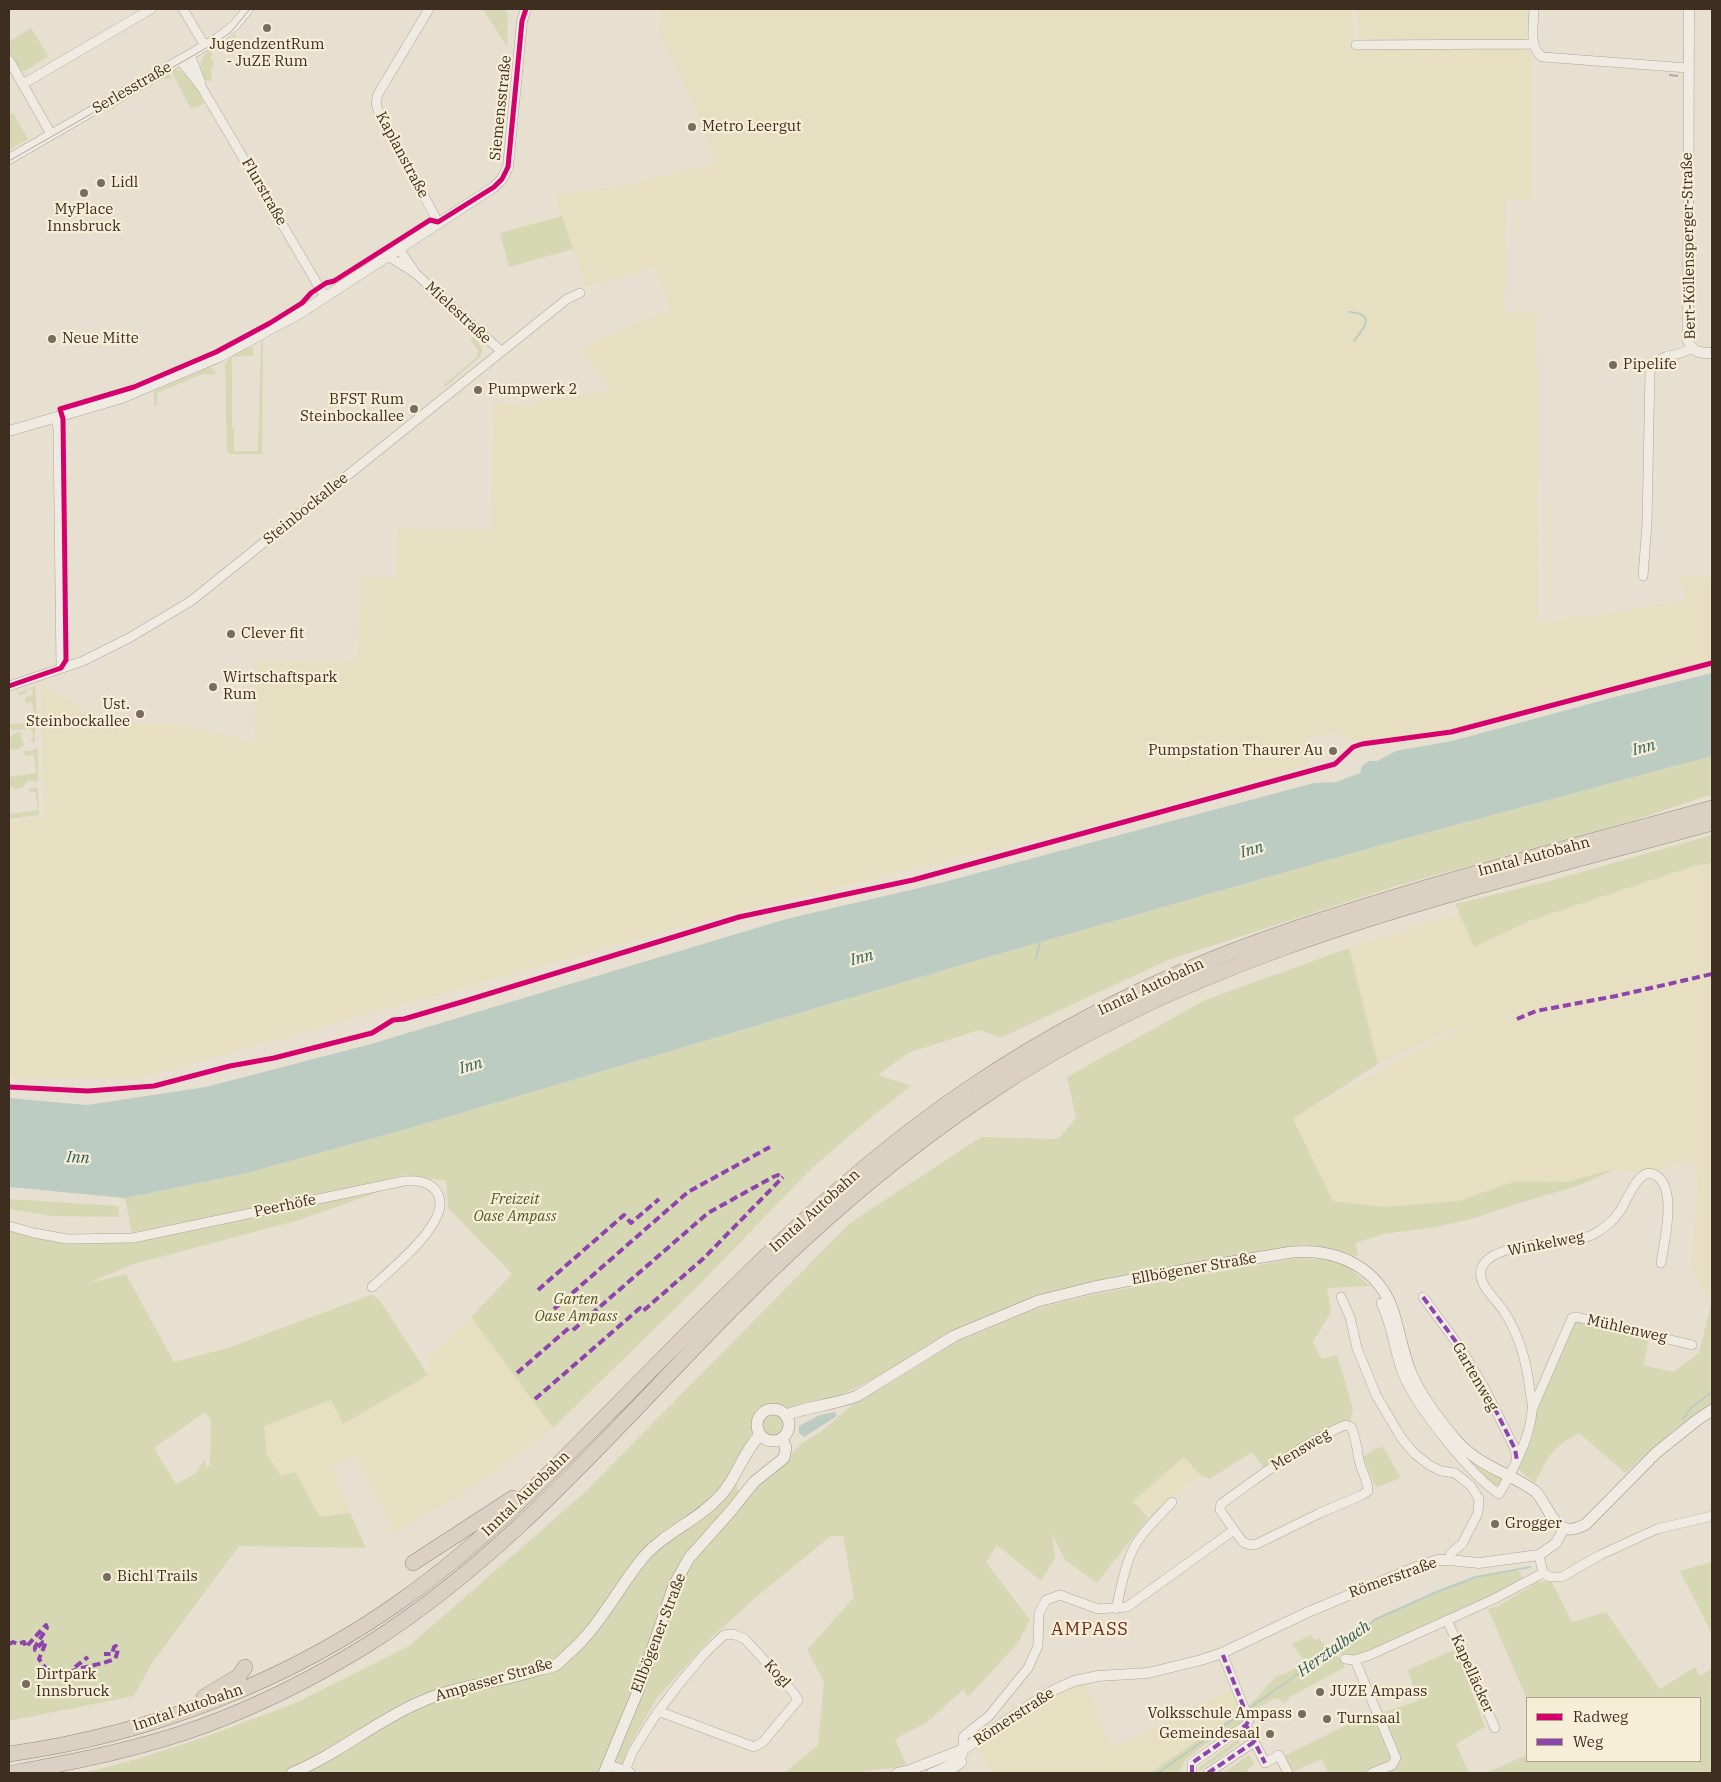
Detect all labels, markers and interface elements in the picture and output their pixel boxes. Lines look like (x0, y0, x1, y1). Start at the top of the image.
marker: JugendzentRum - JuZE Rum (261, 22, 273, 34)
place label: JugendzentRum - JuZE Rum (210, 36, 324, 71)
street label: Siemensstraße (487, 54, 515, 162)
street label: Serlesstraße (89, 58, 175, 118)
street label: Kaplanstraße (372, 109, 432, 201)
place label: Metro Leergut (702, 118, 801, 136)
marker: Metro Leergut (686, 121, 698, 133)
street label: Bert-Köllensperger-Straße (1678, 152, 1700, 340)
street label: Flurstraße (238, 155, 290, 229)
place label: Lidl (111, 174, 138, 192)
marker: Lidl (95, 177, 107, 189)
marker: MyPlace Innsbruck (78, 187, 90, 199)
place label: MyPlace Innsbruck (47, 201, 121, 236)
street label: Mielestraße (421, 278, 495, 348)
place label: Neue Mitte (62, 330, 139, 348)
marker: Neue Mitte (46, 333, 58, 345)
place label: Pipelife (1623, 356, 1677, 374)
marker: Pipelife (1607, 359, 1619, 371)
place label: Pumpwerk 2 (488, 381, 578, 399)
marker: Pumpwerk 2 (472, 384, 484, 396)
place label: BFST Rum Steinbockallee (300, 391, 404, 426)
marker: BFST Rum Steinbockallee (408, 403, 420, 415)
street label: Steinbockallee (260, 469, 352, 549)
place label: Clever fit (241, 625, 304, 643)
marker: Clever fit (225, 628, 237, 640)
place label: Wirtschaftspark Rum (223, 669, 337, 704)
marker: Wirtschaftspark Rum (207, 681, 219, 693)
place label: Ust. Steinbockallee (26, 696, 130, 731)
marker: Ust. Steinbockallee (134, 708, 146, 720)
water label: Inn (1630, 736, 1658, 760)
place label: Pumpstation Thaurer Au (1148, 742, 1323, 760)
marker: Pumpstation Thaurer Au (1327, 745, 1339, 757)
street label: Inntal Autobahn (1476, 833, 1592, 881)
water label: Inn (1238, 838, 1266, 862)
water label: Inn (848, 946, 876, 970)
street label: Inntal Autobahn (1095, 955, 1207, 1019)
water label: Inn (457, 1054, 485, 1078)
water label: Inn (66, 1148, 90, 1168)
street label: Inntal Autobahn (766, 1166, 864, 1256)
street label: Peerhöfe (253, 1191, 317, 1221)
park label: Freizeit Oase Ampass (473, 1191, 557, 1226)
street label: Winkelweg (1506, 1228, 1586, 1260)
street label: Ellbögener Straße (1130, 1249, 1258, 1289)
park label: Garten Oase Ampass (534, 1291, 618, 1326)
street label: Mühlenweg (1585, 1311, 1669, 1347)
street label: Gartenweg (1448, 1339, 1502, 1415)
street label: Mensweg (1268, 1425, 1334, 1475)
street label: Inntal Autobahn (478, 1448, 574, 1540)
place label: Grogger (1505, 1515, 1562, 1533)
marker: Grogger (1489, 1518, 1501, 1530)
street label: Römerstraße (1347, 1554, 1439, 1602)
place label: Bichl Trails (117, 1568, 198, 1586)
marker: Bichl Trails (101, 1571, 113, 1583)
street label: Ellbögener Straße (628, 1571, 690, 1695)
water label: Herztalbach (1294, 1617, 1374, 1681)
district label: AMPASS (1050, 1619, 1130, 1641)
street label: Kapelläcker (1447, 1632, 1497, 1716)
street label: Ampasser Straße (433, 1655, 555, 1705)
street label: Kogl (760, 1656, 794, 1692)
place label: Dirtpark Innsbruck (36, 1666, 109, 1701)
marker: Dirtpark Innsbruck (20, 1678, 32, 1690)
street label: Inntal Autobahn (131, 1681, 245, 1735)
place label: JUZE Ampass (1330, 1683, 1427, 1701)
street label: Römerstraße (970, 1684, 1058, 1750)
marker: JUZE Ampass (1314, 1686, 1326, 1698)
legend (1526, 1697, 1701, 1762)
place label: Volksschule Ampass (1148, 1705, 1292, 1723)
text: Radweg (1573, 1707, 1628, 1726)
marker: Volksschule Ampass (1296, 1708, 1308, 1720)
place label: Turnsaal (1337, 1710, 1400, 1728)
marker: Turnsaal (1321, 1713, 1333, 1725)
place label: Gemeindesaal (1159, 1725, 1260, 1743)
marker: Gemeindesaal (1264, 1728, 1276, 1740)
text: Weg (1573, 1732, 1603, 1751)

